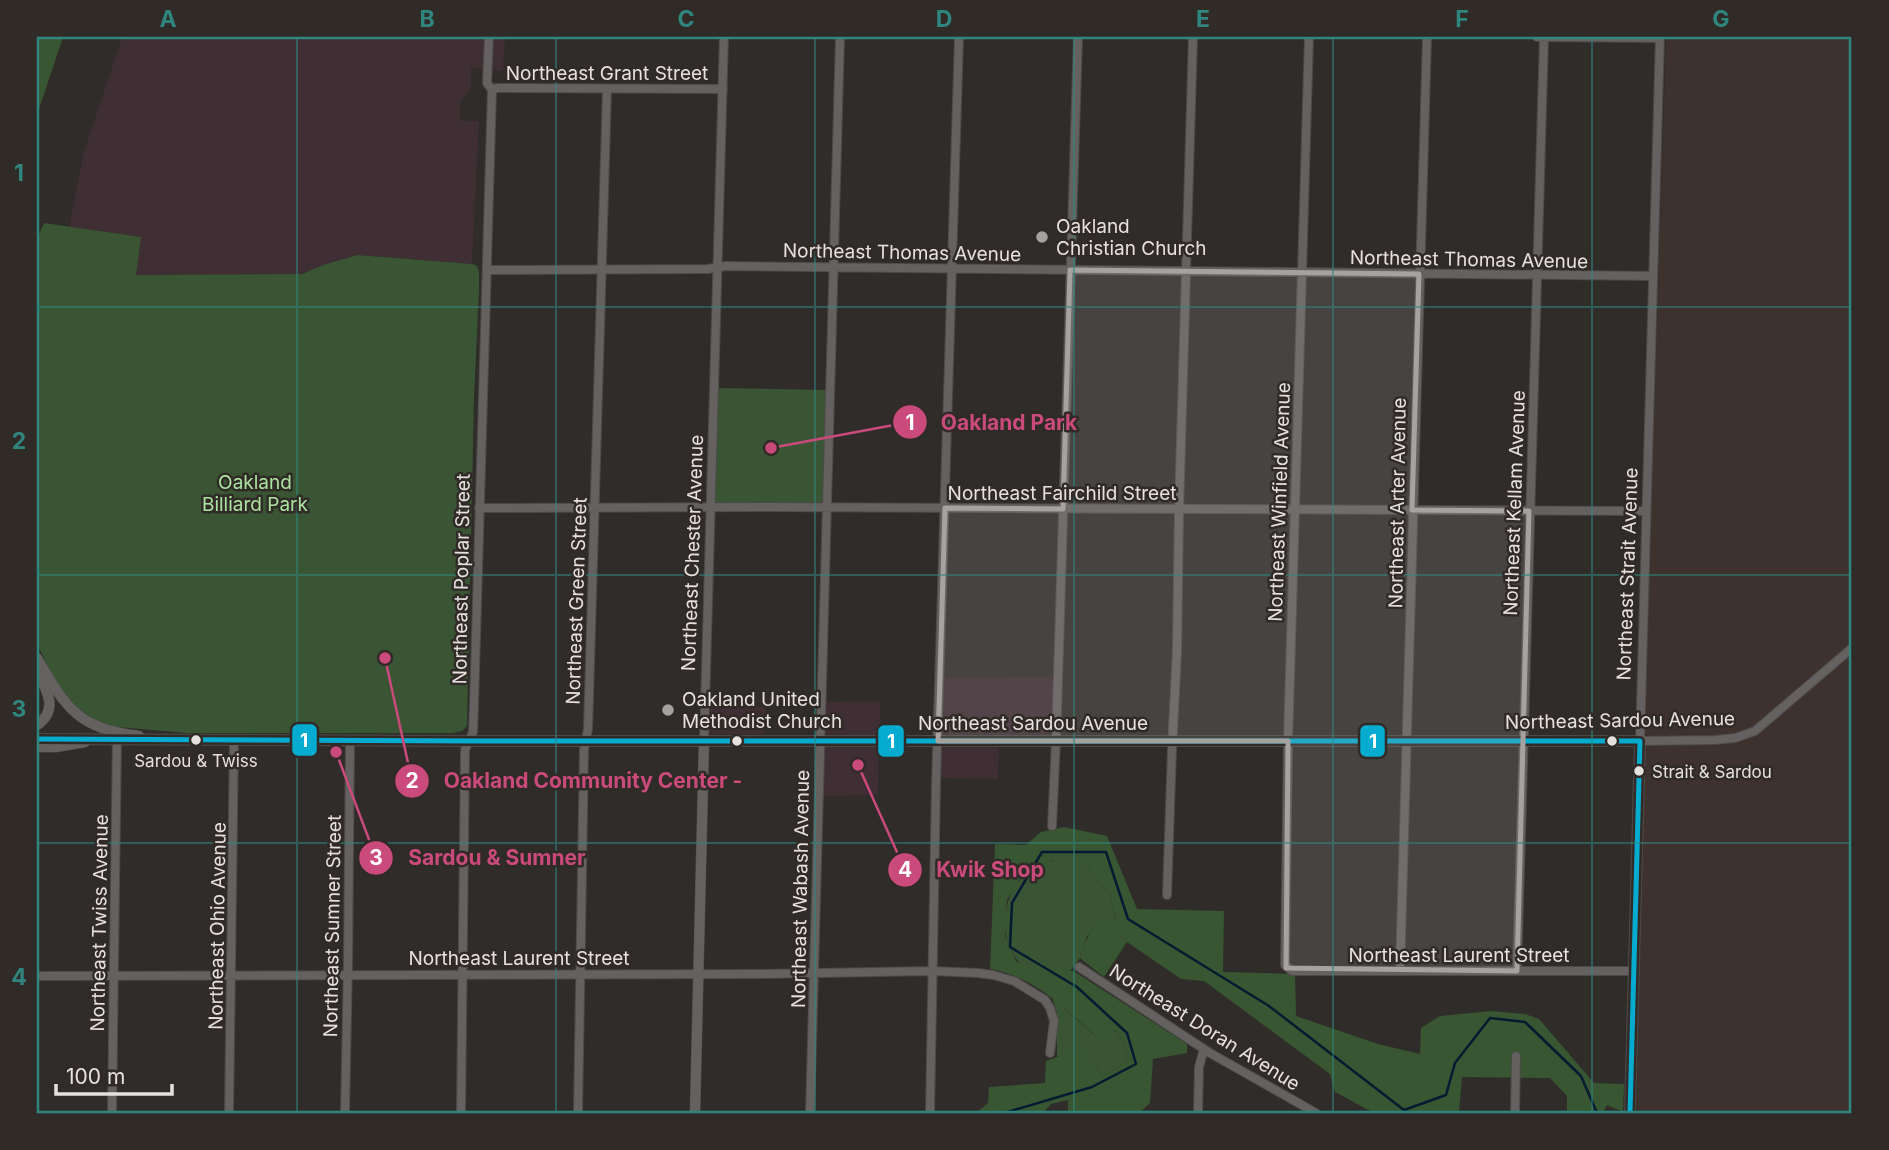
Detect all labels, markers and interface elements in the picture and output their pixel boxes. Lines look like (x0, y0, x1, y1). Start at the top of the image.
text: A (159, 5, 177, 33)
text: B (419, 5, 435, 33)
text: C (677, 5, 695, 33)
text: D (936, 5, 952, 33)
text: E (1196, 5, 1210, 33)
text: F (1455, 5, 1469, 33)
text: G (1712, 5, 1730, 33)
street label: Northeast Grant Street (506, 62, 708, 85)
text: 1 (14, 159, 24, 187)
place label: Oakland Christian Church (1056, 215, 1207, 260)
marker: Oakland Christian Church (1034, 229, 1050, 245)
street label: Northeast Thomas Avenue (783, 239, 1021, 266)
street label: Northeast Thomas Avenue (1350, 246, 1588, 273)
street label: Northeast Winfield Avenue (1264, 382, 1295, 622)
street label: Northeast Kellam Avenue (1499, 390, 1530, 616)
street label: Northeast Arter Avenue (1384, 397, 1411, 609)
callout: Oakland Park (892, 401, 1092, 443)
text: 1 (905, 410, 915, 435)
text: Oakland Park (941, 410, 1078, 435)
text: 2 (12, 427, 26, 455)
street label: Northeast Chester Avenue (677, 434, 708, 672)
street label: Northeast Strait Avenue (1612, 467, 1643, 681)
park label: Oakland Billiard Park (202, 471, 309, 516)
street label: Northeast Poplar Street (448, 474, 475, 684)
street label: Northeast Fairchild Street (948, 482, 1176, 505)
street label: Northeast Green Street (561, 497, 592, 705)
place label: Oakland United Methodist Church (682, 688, 842, 733)
text: 3 (12, 695, 26, 723)
marker: Oakland United Methodist Church (660, 702, 676, 718)
street label: Northeast Sardou Avenue (1505, 707, 1735, 734)
street label: Northeast Sardou Avenue (918, 712, 1148, 735)
line badge: 1 (291, 723, 318, 757)
line badge: 1 (877, 724, 905, 758)
line badge: 1 (1359, 724, 1386, 758)
text: 1 (300, 729, 308, 752)
text: 1 (887, 730, 895, 753)
text: 1 (1369, 730, 1377, 753)
marker: Sardou & Twiss (189, 733, 203, 747)
unlabelled marker (730, 734, 744, 748)
unlabelled marker (1605, 734, 1619, 748)
place label: Sardou & Twiss (134, 751, 258, 771)
callout: Oakland Community Center - (394, 760, 756, 802)
place label: Strait & Sardou (1652, 762, 1772, 782)
marker: Strait & Sardou (1632, 764, 1646, 778)
text: 2 (405, 768, 419, 793)
text: Oakland Community Center - (444, 768, 742, 793)
street label: Northeast Wabash Avenue (787, 770, 814, 1008)
street label: Northeast Twiss Avenue (86, 814, 113, 1032)
street label: Northeast Sumner Street (319, 815, 346, 1038)
street label: Northeast Ohio Avenue (204, 822, 231, 1030)
callout: Sardou & Sumner (359, 837, 599, 879)
text: 3 (369, 845, 383, 870)
text: Sardou & Sumner (408, 845, 586, 870)
callout: Kwik Shop (887, 849, 1058, 891)
text: 4 (898, 857, 912, 882)
text: Kwik Shop (936, 857, 1044, 882)
street label: Northeast Laurent Street (1348, 944, 1570, 967)
street label: Northeast Laurent Street (408, 947, 630, 970)
street label: Northeast Doran Avenue (1105, 959, 1304, 1096)
text: 4 (11, 963, 27, 991)
scale bar (56, 1052, 172, 1096)
text: 100 m (66, 1064, 125, 1089)

